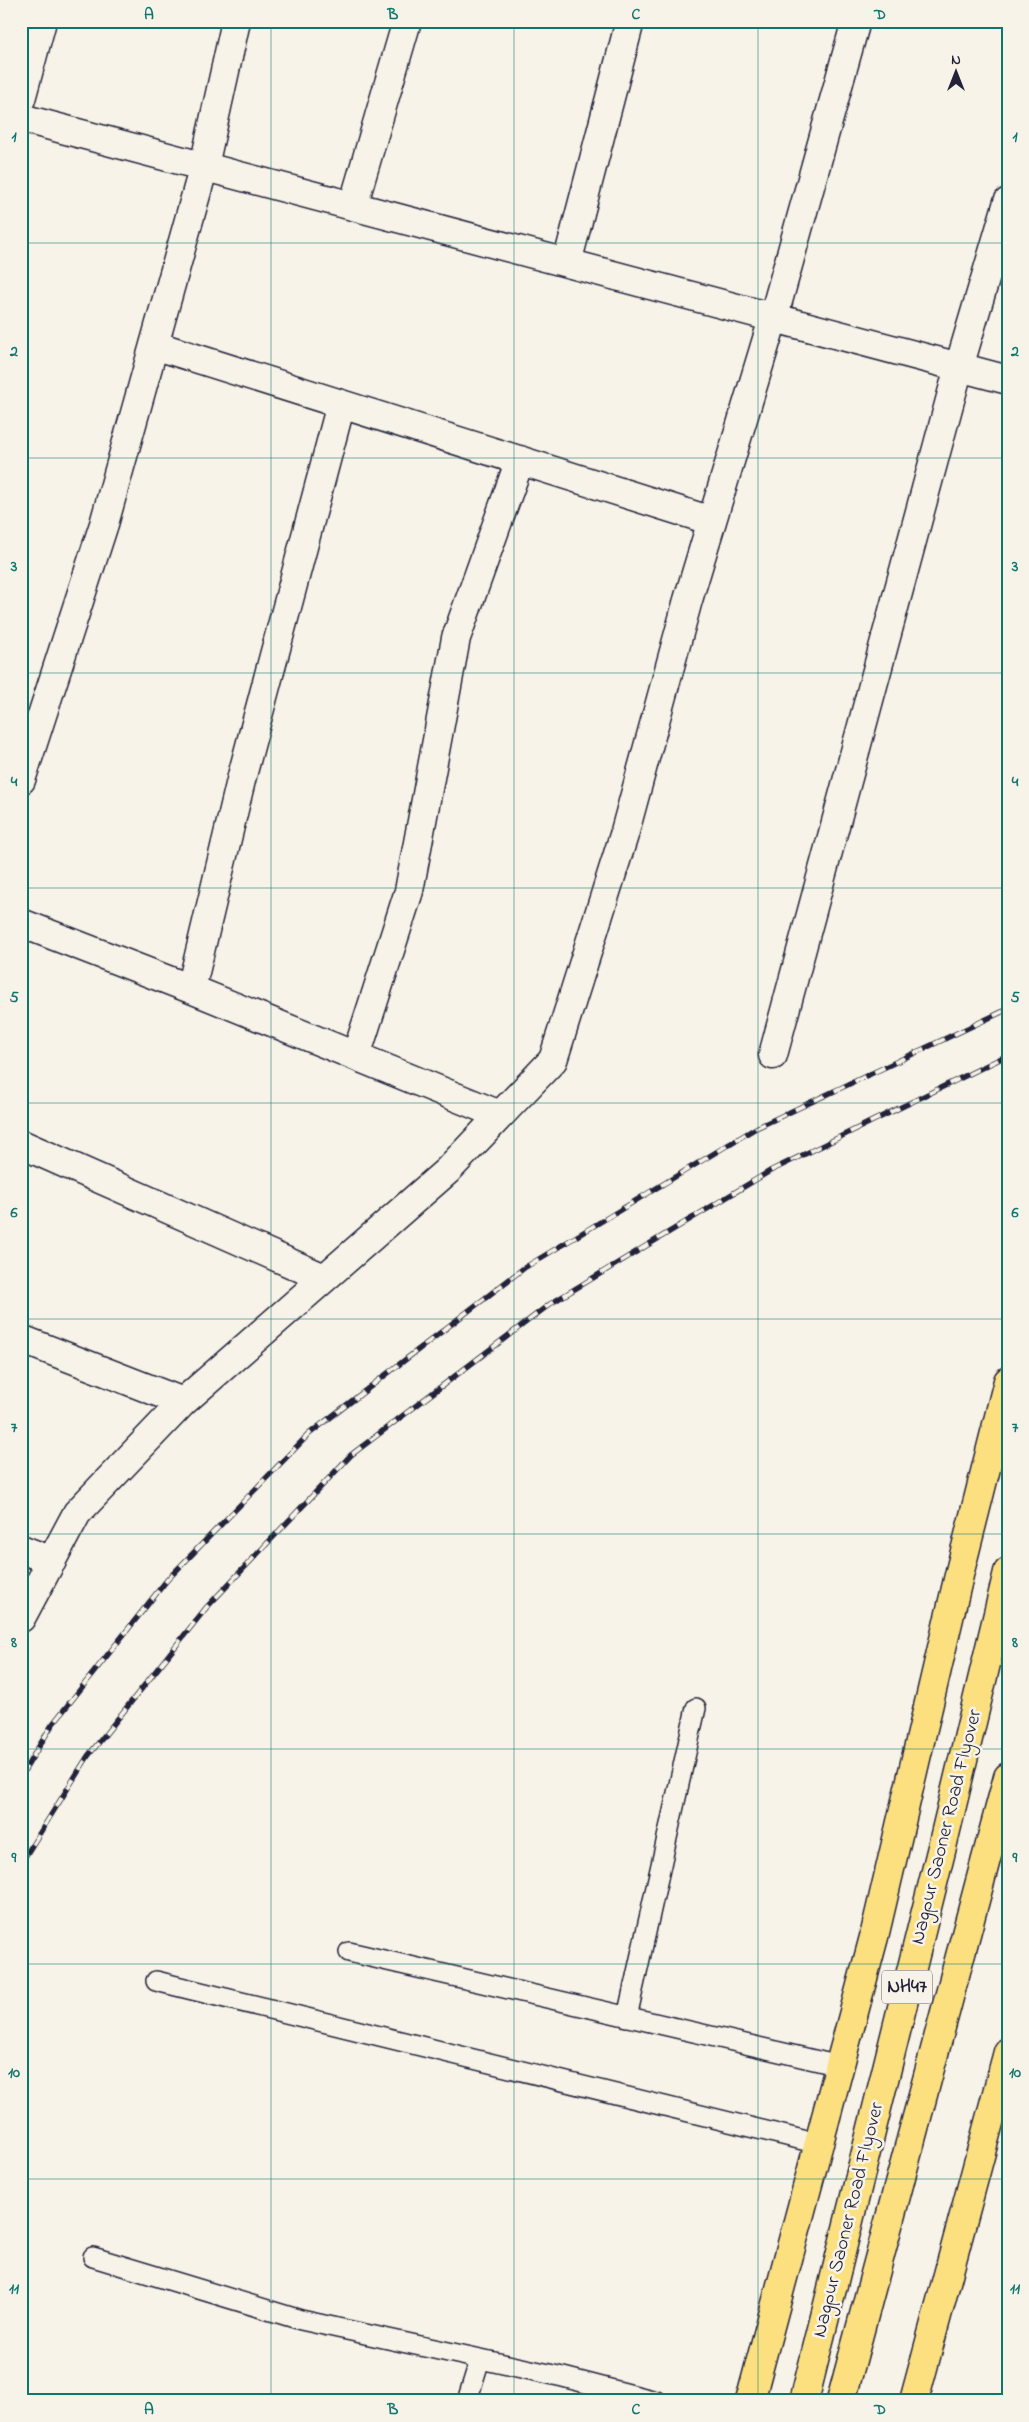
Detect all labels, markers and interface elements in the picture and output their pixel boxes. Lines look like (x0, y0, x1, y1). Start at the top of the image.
text: A (144, 3, 154, 27)
text: B (387, 3, 399, 27)
text: C (632, 3, 641, 27)
text: D (873, 3, 886, 27)
north arrow (932, 48, 982, 98)
text: N (951, 50, 961, 71)
text: 1 (11, 125, 17, 149)
text: 1 (1012, 125, 1018, 149)
text: 2 (9, 340, 18, 364)
text: 2 (1010, 340, 1019, 364)
text: 3 (10, 555, 18, 579)
text: 3 (1011, 555, 1019, 579)
text: 4 (10, 770, 18, 794)
text: 4 (1011, 770, 1019, 794)
text: 5 (9, 986, 19, 1010)
text: 5 (1010, 986, 1020, 1010)
text: 6 (9, 1201, 18, 1225)
text: 6 (1010, 1201, 1019, 1225)
text: 7 (11, 1416, 18, 1440)
text: 7 (1012, 1416, 1019, 1440)
text: 8 (10, 1631, 17, 1655)
text: 8 (1011, 1631, 1018, 1655)
street label: Nagpur Saoner Road Flyover (904, 1706, 991, 1948)
text: 9 (11, 1846, 17, 1870)
text: 9 (1012, 1846, 1018, 1870)
road number: NH47 (882, 1970, 932, 2004)
text: 10 (8, 2061, 20, 2085)
text: 10 (1009, 2061, 1021, 2085)
street label: Nagpur Saoner Road Flyover (806, 2099, 893, 2341)
text: 11 (9, 2277, 20, 2301)
text: 11 (1010, 2277, 1021, 2301)
text: A (144, 2398, 154, 2422)
text: B (387, 2398, 399, 2422)
text: C (632, 2398, 641, 2422)
text: D (873, 2398, 886, 2422)

